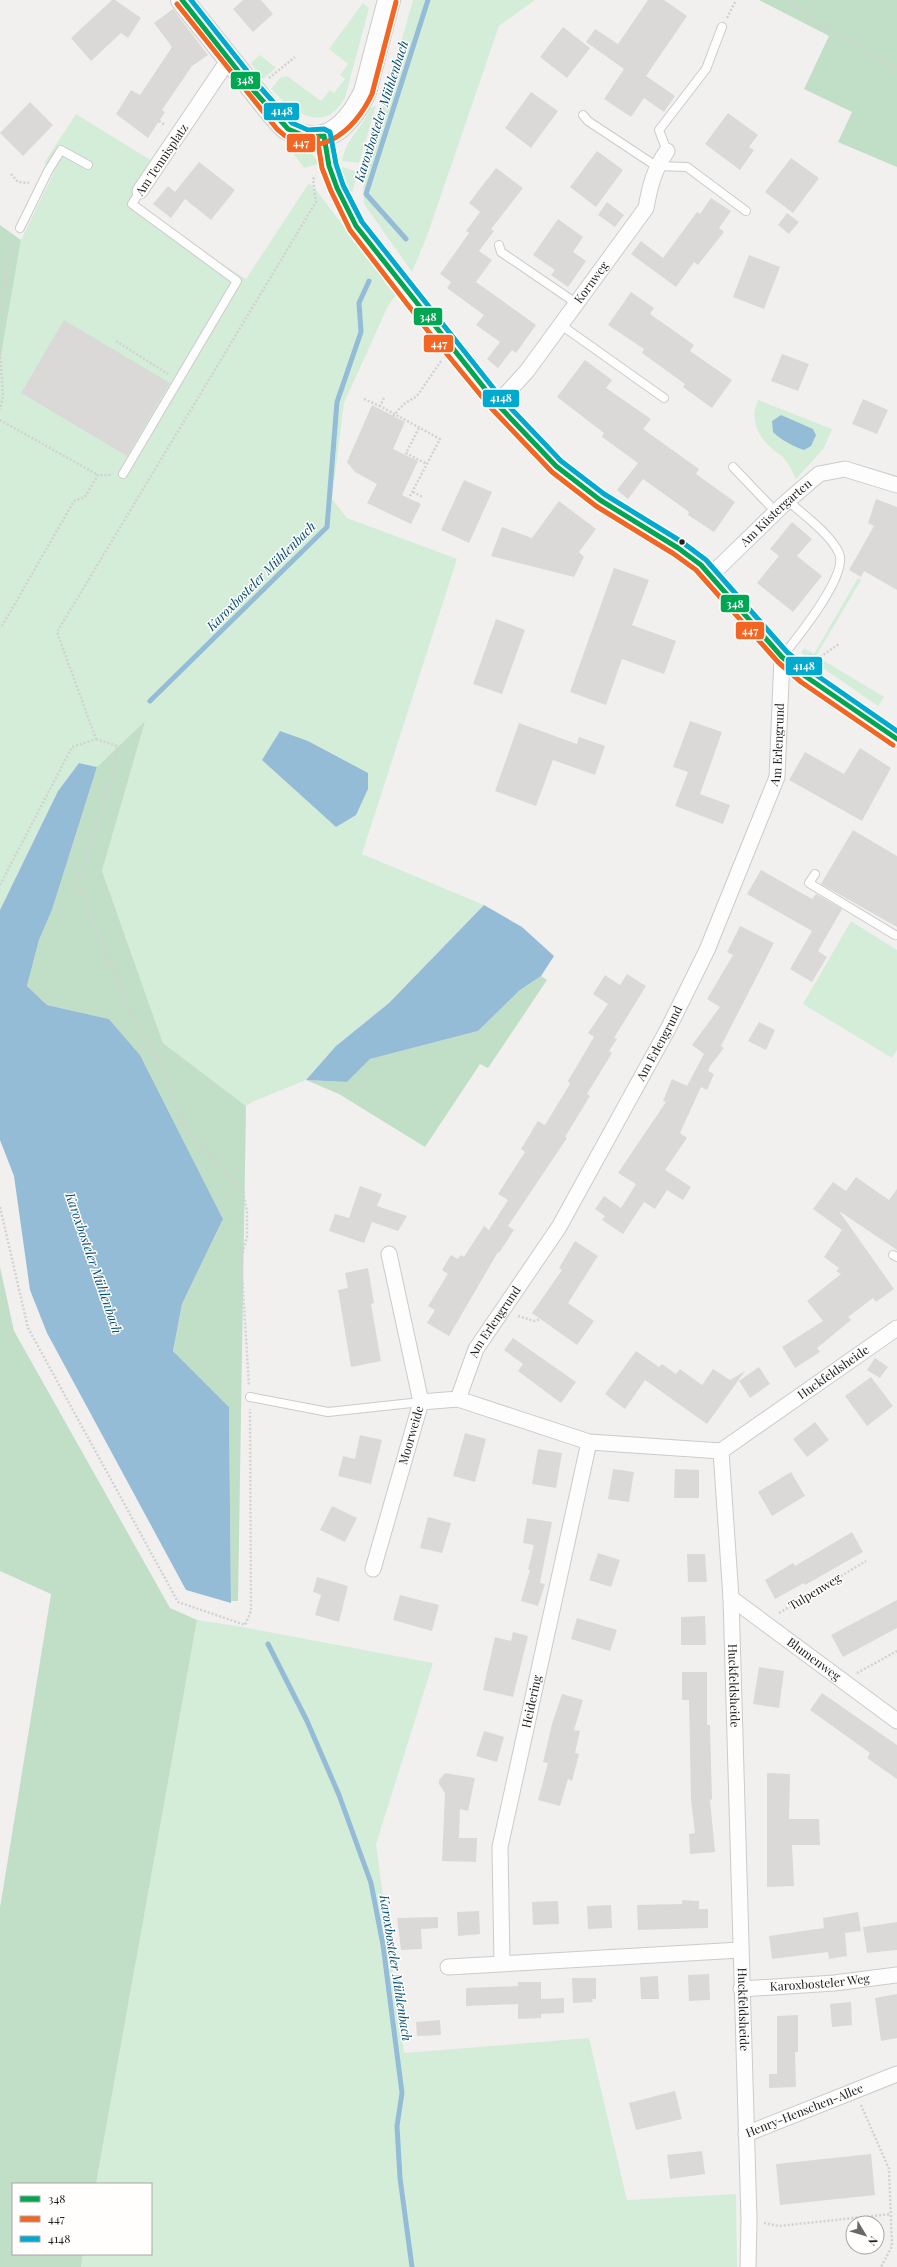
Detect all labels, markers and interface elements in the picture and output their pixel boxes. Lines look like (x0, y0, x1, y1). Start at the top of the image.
water label: Karoxbosteler Mühlenbach (349, 38, 411, 185)
line badge: 348 (230, 71, 261, 90)
text: 348 (236, 72, 254, 87)
line badge: 4148 (263, 102, 300, 121)
text: 4148 (271, 103, 293, 118)
street label: Am Tennisplatz (131, 120, 191, 199)
line badge: 447 (286, 133, 316, 153)
text: 447 (293, 135, 309, 150)
street label: Kornweg (570, 257, 612, 306)
line badge: 348 (413, 307, 443, 326)
text: 348 (419, 309, 437, 324)
line badge: 447 (423, 334, 454, 353)
text: 447 (431, 336, 447, 351)
line badge: 4148 (482, 389, 520, 408)
text: 4148 (490, 390, 512, 405)
street label: Am Küstergarten (735, 475, 815, 550)
water label: Karoxbosteler Mühlenbach (202, 517, 319, 635)
unlabelled marker (677, 537, 687, 547)
line badge: 348 (720, 594, 750, 613)
text: 348 (726, 596, 744, 611)
line badge: 447 (735, 621, 765, 640)
text: 447 (742, 623, 758, 638)
line badge: 4148 (785, 656, 823, 676)
text: 4148 (793, 658, 815, 673)
street label: Am Erlengrund (765, 703, 787, 789)
street label: Am Erlengrund (632, 1003, 685, 1084)
water label: Karoxbosteler Mühlenbach (62, 1189, 127, 1335)
street label: Am Erlengrund (464, 1282, 524, 1360)
street label: Huckfeldsheide (794, 1341, 872, 1402)
street label: Moorweide (394, 1404, 426, 1466)
street label: Tulpenweg (785, 1569, 844, 1613)
street label: Blumenweg (784, 1633, 845, 1684)
street label: Huckfeldsheide (725, 1644, 744, 1728)
street label: Heidering (517, 1673, 545, 1729)
water label: Karoxbosteler Mühlenbach (376, 1893, 416, 2042)
street label: Huckfeldsheide (735, 1967, 753, 2052)
street label: Karoxbosteler Weg (769, 1969, 871, 1994)
street label: Henry-Henschen-Allee (743, 2079, 865, 2140)
legend (12, 2183, 152, 2255)
text: 348 (48, 2190, 66, 2206)
text: 447 (48, 2210, 65, 2226)
north arrow (845, 2215, 885, 2255)
text: 4148 (48, 2230, 71, 2246)
text: N (865, 2234, 882, 2249)

